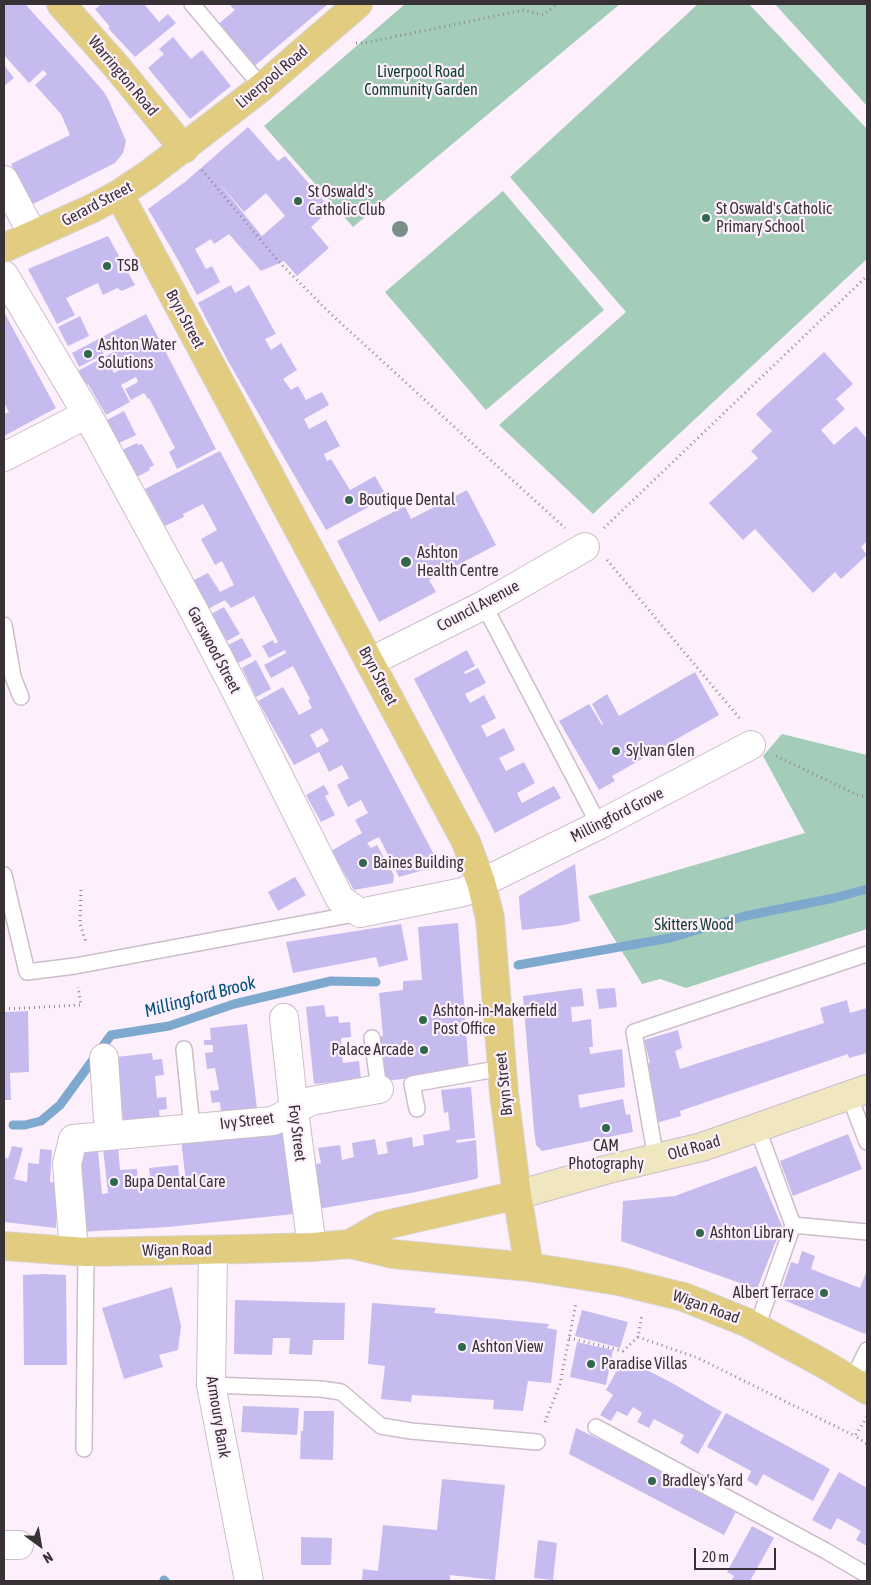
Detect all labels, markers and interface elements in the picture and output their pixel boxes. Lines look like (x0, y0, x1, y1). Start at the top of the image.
street label: Warrington Road (84, 32, 162, 120)
street label: Liverpool Road (232, 41, 312, 113)
park label: Liverpool Road Community Garden (364, 62, 478, 100)
street label: Gerard Street (58, 177, 136, 231)
place label: St Oswald's Catholic Club (308, 182, 385, 220)
marker: St Oswald's Catholic Club (292, 195, 304, 207)
place label: St Oswald's Catholic Primary School (716, 199, 832, 237)
marker: St Oswald's Catholic Primary School (700, 212, 712, 224)
place label: TSB (117, 256, 138, 276)
marker: TSB (101, 260, 113, 272)
street label: Bryn Street (162, 286, 208, 352)
place label: Ashton Water Solutions (98, 335, 176, 373)
marker: Ashton Water Solutions (82, 348, 94, 360)
place label: Boutique Dental (359, 490, 455, 510)
marker: Boutique Dental (343, 494, 355, 506)
place label: Ashton Health Centre (417, 543, 499, 581)
marker: Ashton Health Centre (399, 555, 413, 569)
street label: Council Avenue (434, 576, 522, 636)
street label: Garswood Street (183, 603, 245, 697)
street label: Bryn Street (355, 643, 401, 709)
place label: Sylvan Glen (626, 741, 695, 761)
marker: Sylvan Glen (610, 745, 622, 757)
street label: Millingford Grove (567, 783, 667, 847)
place label: Baines Building (373, 853, 464, 873)
marker: Baines Building (357, 857, 369, 869)
park label: Skitters Wood (654, 915, 734, 935)
water label: Millingford Brook (142, 972, 258, 1022)
place label: Ashton-in-Makerfield Post Office (433, 1001, 557, 1039)
marker: Ashton-in-Makerfield Post Office (417, 1014, 429, 1026)
place label: Palace Arcade (331, 1040, 414, 1060)
marker: Palace Arcade (418, 1044, 430, 1056)
street label: Bryn Street (491, 1051, 517, 1117)
street label: Foy Street (284, 1103, 310, 1163)
street label: Ivy Street (219, 1108, 275, 1134)
marker: CAM Photography (600, 1122, 612, 1134)
street label: Old Road (666, 1131, 722, 1165)
place label: CAM Photography (568, 1136, 644, 1174)
place label: Bupa Dental Care (124, 1172, 226, 1192)
marker: Bupa Dental Care (108, 1176, 120, 1188)
place label: Ashton Library (710, 1223, 794, 1243)
marker: Ashton Library (694, 1227, 706, 1239)
street label: Wigan Road (142, 1240, 212, 1260)
place label: Albert Terrace (733, 1283, 814, 1303)
street label: Wigan Road (670, 1286, 742, 1328)
marker: Albert Terrace (818, 1287, 830, 1299)
place label: Ashton View (472, 1337, 543, 1357)
marker: Ashton View (456, 1341, 468, 1353)
place label: Paradise Villas (601, 1354, 687, 1374)
marker: Paradise Villas (585, 1358, 597, 1370)
street label: Armoury Bank (202, 1375, 234, 1459)
place label: Bradley's Yard (662, 1471, 743, 1491)
marker: Bradley's Yard (646, 1475, 658, 1487)
north arrow (15, 1520, 65, 1570)
scale bar (696, 1538, 778, 1570)
text: 20 m (702, 1548, 729, 1565)
text: N (40, 1549, 56, 1567)

